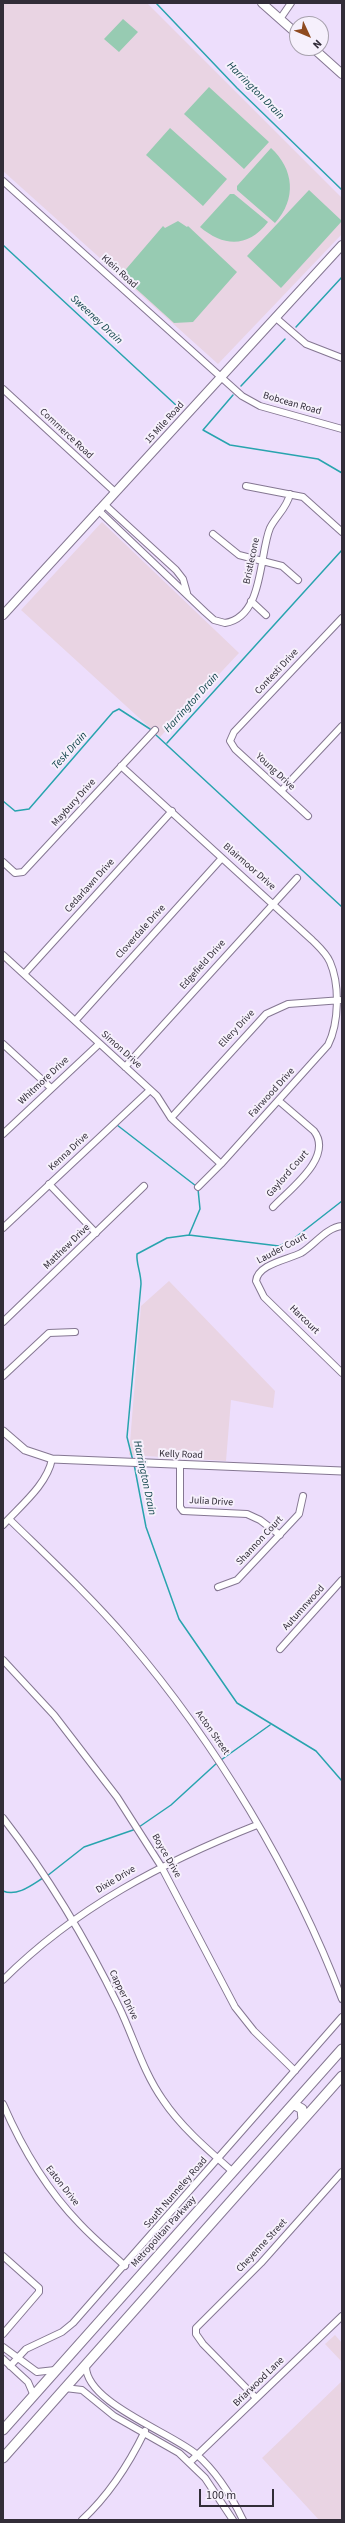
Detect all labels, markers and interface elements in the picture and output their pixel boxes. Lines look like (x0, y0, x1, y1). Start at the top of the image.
north arrow (289, 16, 329, 56)
text: N (309, 36, 325, 52)
water label: Harrington Drain (223, 59, 287, 123)
street label: Klein Road (98, 253, 140, 291)
water label: Sweeney Drain (67, 293, 125, 347)
street label: Bobcean Road (262, 390, 322, 418)
street label: 15 Mile Road (143, 399, 187, 447)
street label: Commerce Road (37, 406, 95, 462)
street label: Bristlecone (241, 537, 263, 585)
street label: Contesti Drive (253, 647, 301, 697)
water label: Harrington Drain (162, 670, 222, 736)
water label: Tesk Drain (50, 729, 90, 773)
street label: Young Drive (253, 751, 297, 793)
street label: Maybury Drive (49, 777, 99, 829)
street label: Blairmoor Drive (220, 841, 278, 893)
street label: Cedarlawn Drive (63, 856, 117, 916)
street label: Cloverdale Drive (114, 903, 168, 961)
street label: Edgefield Drive (178, 938, 228, 992)
street label: Ellery Drive (216, 1008, 258, 1050)
street label: Simon Drive (98, 1029, 144, 1071)
street label: Whitmore Drive (16, 1054, 72, 1108)
street label: Fairwood Drive (246, 1066, 298, 1120)
street label: Kenna Drive (47, 1130, 91, 1174)
street label: Gaylord Court (264, 1148, 312, 1200)
street label: Matthew Drive (41, 1222, 93, 1272)
street label: Lauder Court (255, 1231, 309, 1267)
street label: Harcourt (287, 1303, 321, 1337)
water label: Harrington Drain (130, 1439, 158, 1517)
street label: Kelly Road (159, 1448, 203, 1462)
street label: Julia Drive (189, 1495, 233, 1509)
street label: Shannon Court (234, 1514, 286, 1568)
street label: Autumnwood (280, 1583, 328, 1633)
street label: Acton Street (192, 1709, 232, 1757)
street label: Boyce Drive (149, 1832, 183, 1880)
street label: Dixie Drive (94, 1863, 138, 1897)
street label: Capper Drive (106, 1968, 140, 2022)
street label: South Nunneley Road (142, 2155, 210, 2231)
street label: Eaton Drive (43, 2163, 81, 2209)
street label: Metropolitan Parkway (129, 2194, 199, 2270)
street label: Cheyenne Street (234, 2217, 290, 2275)
street label: Briarwood Lane (231, 2355, 287, 2409)
scale bar (201, 2481, 276, 2507)
text: 100 m (206, 2487, 236, 2504)

